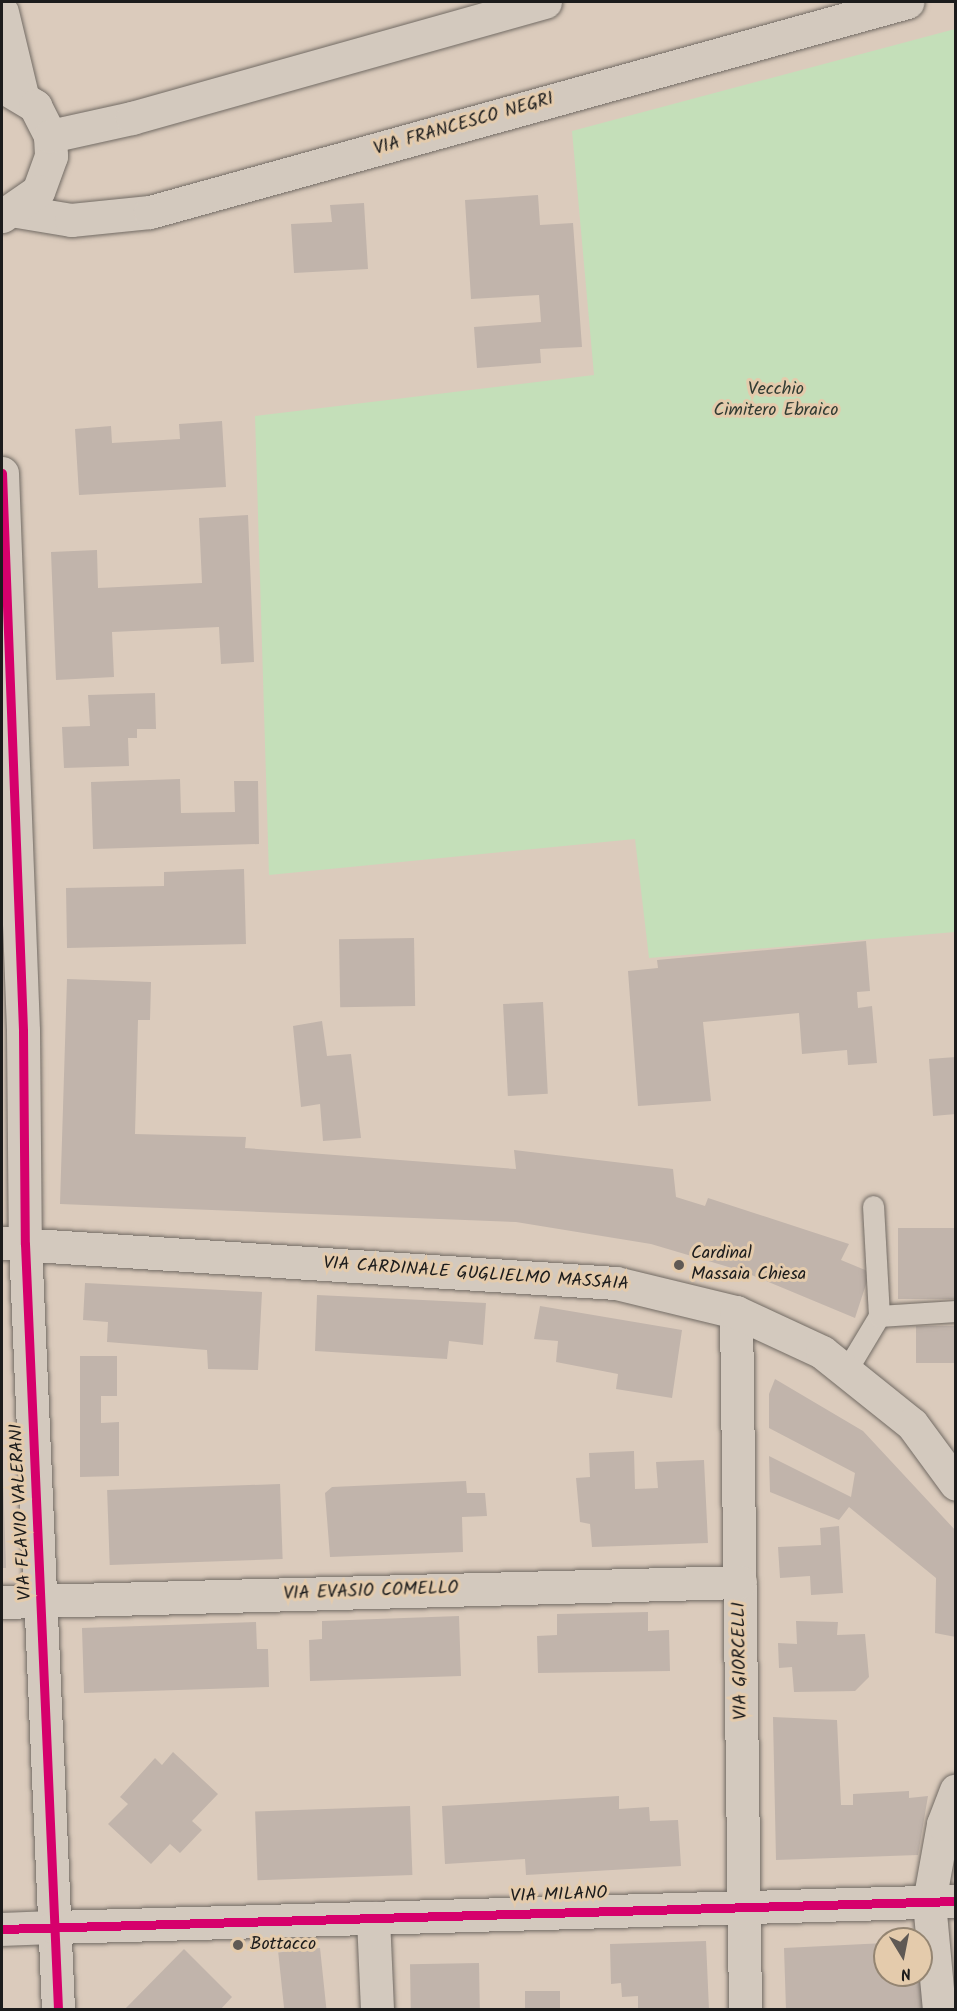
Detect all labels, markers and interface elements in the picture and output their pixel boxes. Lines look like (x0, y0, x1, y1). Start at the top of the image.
street label: VIA FRANCESCO NEGRI (372, 89, 556, 161)
park label: Vecchio Cimitero Ebraico (714, 380, 838, 422)
place label: Cardinal Massaia Chiesa (691, 1244, 806, 1286)
street label: VIA CARDINALE GUGLIELMO MASSAIA (323, 1254, 629, 1296)
marker: Cardinal Massaia Chiesa (672, 1258, 686, 1272)
street label: VIA FLAVIO VALERANI (7, 1423, 37, 1601)
street label: VIA EVASIO COMELLO (283, 1578, 459, 1606)
street label: VIA GIORCELLI (729, 1602, 753, 1720)
street label: VIA MILANO (510, 1884, 608, 1908)
north arrow (873, 1927, 933, 1987)
place label: Bottacco (250, 1934, 316, 1956)
marker: Bottacco (231, 1938, 245, 1952)
text: N (899, 1960, 913, 1986)

